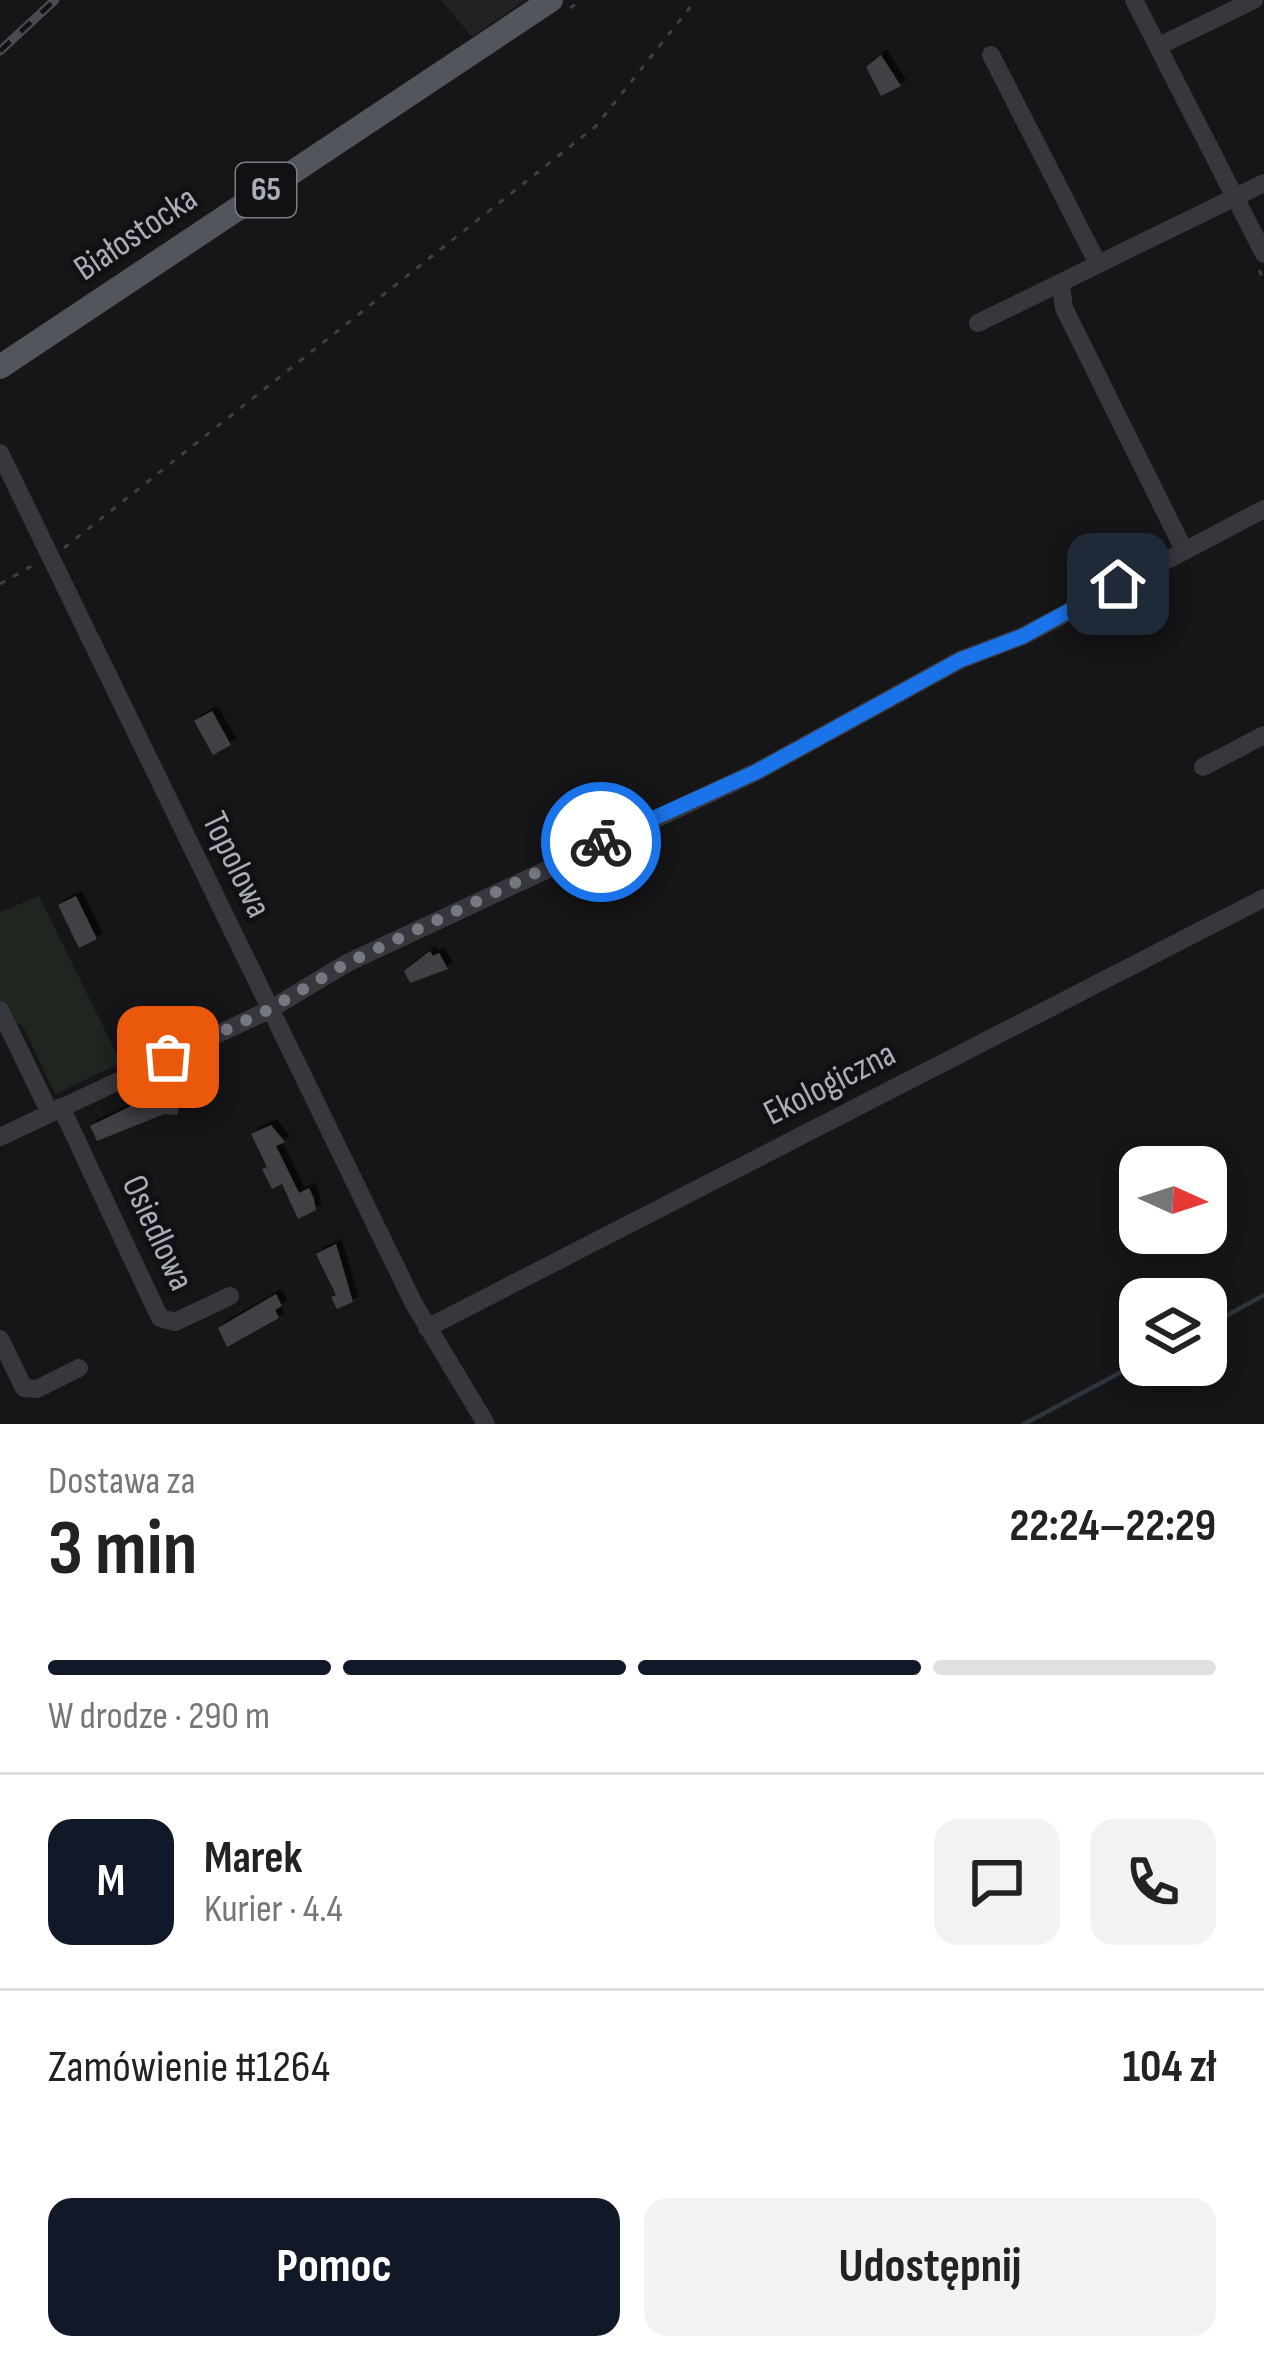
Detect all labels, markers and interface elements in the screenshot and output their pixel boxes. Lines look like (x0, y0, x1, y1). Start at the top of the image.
road number: 65 (236, 163, 296, 217)
street label: Białostocka (66, 177, 206, 291)
pin (1067, 533, 1169, 635)
icon: home (1085, 551, 1151, 617)
courier (541, 782, 661, 902)
street label: Topolowa (192, 805, 280, 925)
icon: bike (568, 809, 634, 875)
pin (117, 1006, 219, 1108)
icon: bag (135, 1024, 201, 1090)
street label: Ekologiczna (757, 1033, 903, 1135)
north arrow (1119, 1146, 1227, 1254)
map controls (1119, 1146, 1227, 1386)
street label: Osiedlowa (112, 1169, 202, 1297)
button: layers (1119, 1278, 1227, 1386)
text: Dostawa za (48, 1458, 196, 1505)
text: 22:24–22:29 (1009, 1499, 1216, 1554)
text: 3 min (48, 1503, 197, 1596)
text: W drodze · 290 m (48, 1693, 270, 1740)
button: chat (934, 1819, 1060, 1945)
button: phone (1090, 1819, 1216, 1945)
text: Marek (204, 1831, 302, 1886)
text: M (97, 1854, 125, 1909)
text: Kurier · 4.4 (204, 1886, 343, 1933)
text: Zamówienie #1264 (48, 2040, 330, 2095)
text: 104 zł (1122, 2040, 1216, 2095)
button: Pomoc (48, 2198, 620, 2336)
button: Udostępnij (644, 2198, 1216, 2336)

